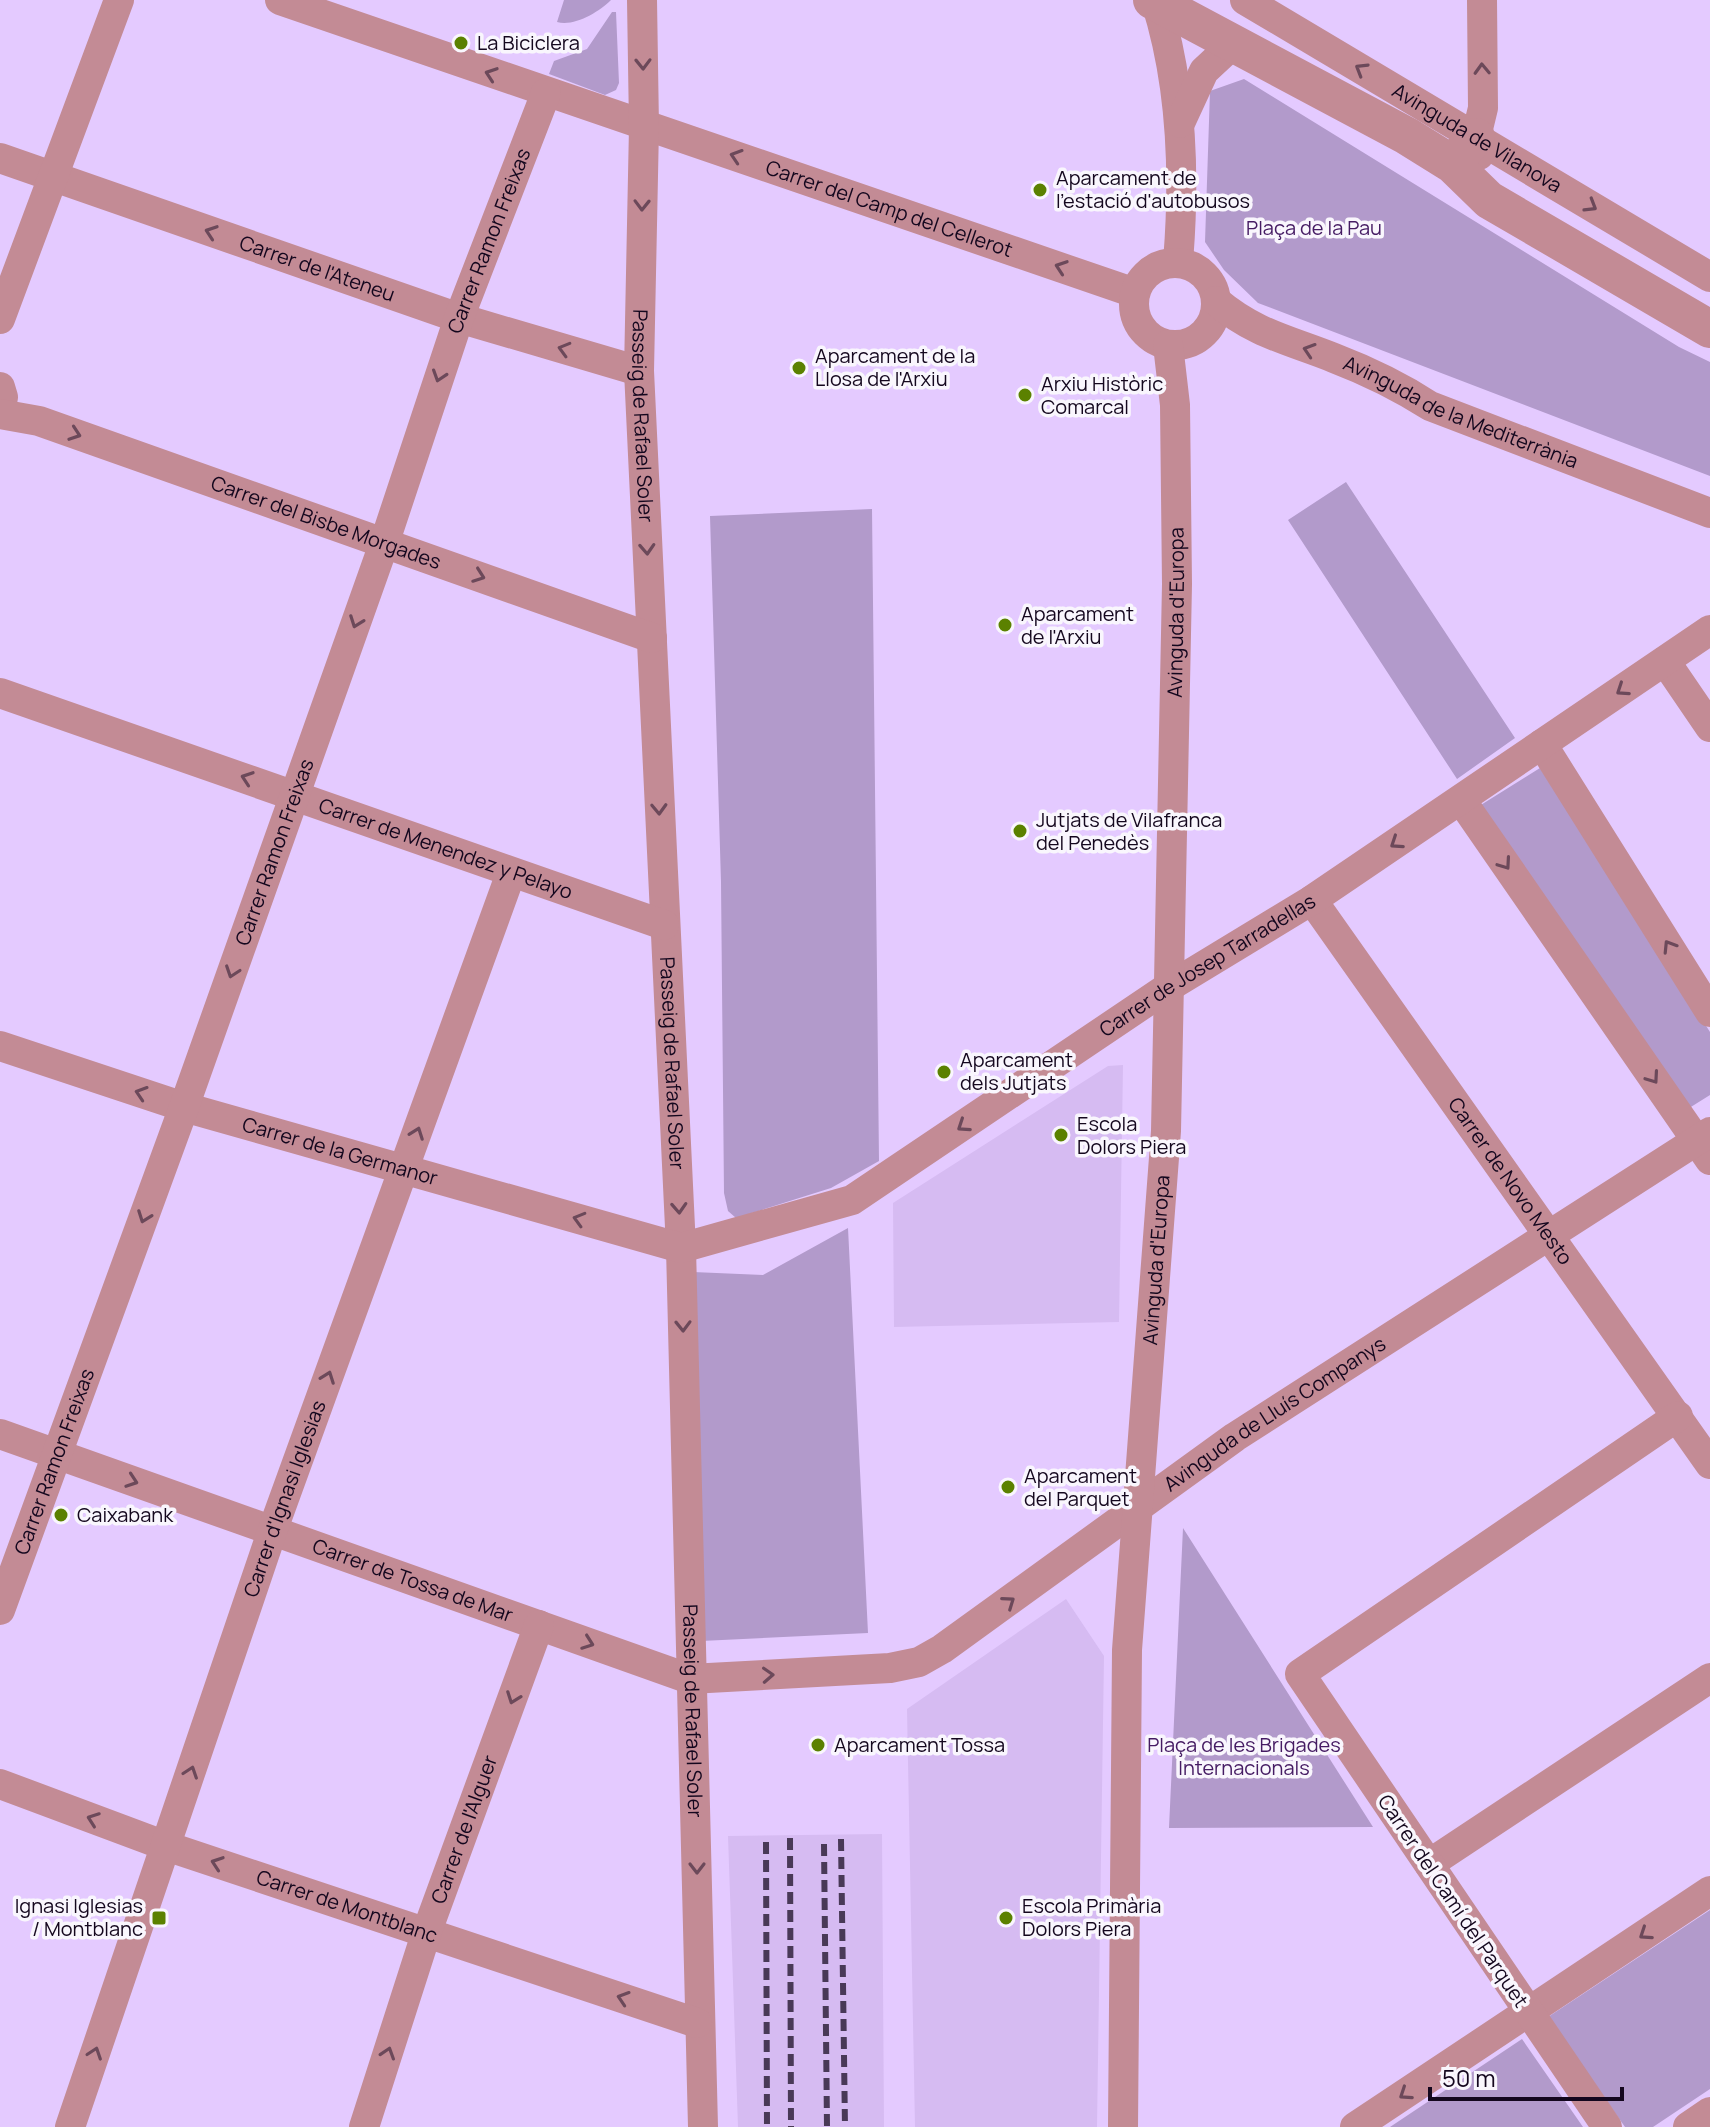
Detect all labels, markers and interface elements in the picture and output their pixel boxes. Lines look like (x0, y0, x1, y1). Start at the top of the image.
place label: La Biciclera (477, 29, 580, 56)
marker: La Biciclera (452, 34, 470, 52)
one-way arrow (634, 58, 652, 71)
one-way arrow (1473, 62, 1491, 75)
one-way arrow (1355, 63, 1370, 79)
one-way arrow (485, 67, 499, 83)
street label: Avinguda de Vilanova (1387, 77, 1567, 199)
street label: Carrer Ramon Freixas (441, 144, 536, 337)
one-way arrow (729, 149, 743, 165)
street label: Carrer del Camp del Cellerot (762, 154, 1016, 263)
place label: Aparcament de l'estació d'autobusos (1056, 164, 1250, 214)
marker: Aparcament de l'estació d'autobusos (1031, 181, 1049, 199)
one-way arrow (1582, 196, 1597, 212)
one-way arrow (634, 199, 651, 212)
park label: Plaça de la Pau (1246, 214, 1382, 241)
one-way arrow (205, 225, 219, 241)
street label: Carrer de l'Ateneu (236, 229, 399, 308)
one-way arrow (1055, 261, 1069, 277)
street label: Passeig de Rafael Soler (626, 309, 660, 523)
one-way arrow (558, 342, 572, 358)
place label: Aparcament de la Llosa de l'Arxiu (815, 342, 975, 392)
one-way arrow (1302, 343, 1316, 359)
street label: Avinguda de la Mediterrània (1340, 349, 1582, 474)
marker: Aparcament de la Llosa de l'Arxiu (790, 359, 808, 377)
one-way arrow (433, 368, 449, 382)
place label: Arxiu Històric Comarcal (1041, 370, 1163, 420)
marker: Arxiu Històric Comarcal (1016, 386, 1034, 404)
one-way arrow (67, 424, 81, 440)
street label: Carrer del Bisbe Morgades (207, 469, 445, 575)
street label: Avinguda d'Europa (1161, 527, 1190, 698)
one-way arrow (639, 543, 656, 556)
one-way arrow (471, 566, 485, 582)
place label: Aparcament de l'Arxiu (1021, 600, 1134, 650)
one-way arrow (349, 614, 366, 628)
marker: Aparcament de l'Arxiu (996, 616, 1014, 634)
one-way arrow (1617, 680, 1631, 695)
street label: Carrer Ramon Freixas (228, 755, 320, 949)
one-way arrow (241, 772, 255, 788)
street label: Carrer de Menendez y Pelayo (315, 791, 576, 905)
one-way arrow (650, 803, 667, 816)
place label: Jutjats de Vilafranca del Penedès (1036, 806, 1222, 856)
marker: Jutjats de Vilafranca del Penedès (1011, 822, 1029, 840)
one-way arrow (1390, 834, 1404, 849)
one-way arrow (1495, 856, 1510, 870)
street label: Carrer de Josep Tarradellas (1094, 887, 1320, 1043)
one-way arrow (1663, 940, 1678, 955)
street label: Passeig de Rafael Soler (654, 956, 691, 1170)
one-way arrow (225, 965, 241, 979)
place label: Aparcament dels Jutjats (960, 1046, 1073, 1096)
marker: Aparcament dels Jutjats (935, 1063, 953, 1081)
one-way arrow (1643, 1069, 1658, 1083)
one-way arrow (135, 1086, 148, 1102)
street label: Carrer de Novo Mesto (1442, 1092, 1579, 1270)
street label: Carrer de la Germanor (239, 1110, 441, 1191)
place label: Escola Dolors Piera (1077, 1110, 1186, 1160)
one-way arrow (957, 1116, 971, 1131)
one-way arrow (408, 1126, 424, 1140)
marker: Escola Dolors Piera (1052, 1126, 1070, 1144)
street label: Avinguda d'Europa (1136, 1174, 1176, 1346)
one-way arrow (670, 1202, 687, 1215)
one-way arrow (138, 1210, 154, 1224)
one-way arrow (573, 1212, 587, 1229)
one-way arrow (674, 1320, 691, 1333)
street label: Avinguda de Lluís Companys (1158, 1330, 1391, 1497)
street label: Carrer Ramon Freixas (7, 1365, 100, 1558)
one-way arrow (318, 1371, 335, 1385)
street label: Carrer d'Ignasi Iglesias (237, 1396, 332, 1600)
place label: Aparcament del Parquet (1024, 1462, 1137, 1512)
one-way arrow (124, 1472, 138, 1488)
marker: Aparcament del Parquet (999, 1478, 1017, 1496)
place label: Caixabank (77, 1501, 174, 1528)
marker: Caixabank (52, 1506, 70, 1524)
street label: Carrer de Tossa de Mar (309, 1532, 517, 1628)
one-way arrow (1000, 1597, 1014, 1612)
street label: Passeig de Rafael Soler (677, 1604, 709, 1818)
one-way arrow (581, 1633, 595, 1649)
one-way arrow (762, 1666, 775, 1683)
one-way arrow (506, 1691, 522, 1705)
place label: Aparcament Tossa (834, 1731, 1005, 1758)
park label: Plaça de les Brigades Internacionals (1147, 1731, 1341, 1781)
marker: Aparcament Tossa (809, 1736, 827, 1754)
street label: Carrer de l'Alguer (424, 1751, 503, 1907)
one-way arrow (181, 1766, 197, 1780)
street label: Carrer del Camí del Parquet (1372, 1789, 1535, 2012)
one-way arrow (87, 1812, 101, 1829)
one-way arrow (211, 1857, 225, 1873)
one-way arrow (688, 1862, 706, 1875)
street label: Carrer de Montblanc (253, 1863, 441, 1949)
place label: Ignasi Iglesias / Montblanc (15, 1892, 143, 1942)
place label: Escola Primària Dolors Piera (1022, 1892, 1161, 1942)
marker: Ignasi Iglesias / Montblanc (150, 1909, 168, 1927)
marker: Escola Primària Dolors Piera (997, 1909, 1015, 1927)
one-way arrow (1640, 1924, 1654, 1939)
one-way arrow (617, 1992, 631, 2008)
one-way arrow (379, 2046, 395, 2060)
one-way arrow (86, 2047, 102, 2060)
scale bar (1430, 2051, 1622, 2101)
text: 50 m (1442, 2061, 1496, 2094)
one-way arrow (1400, 2084, 1414, 2099)

